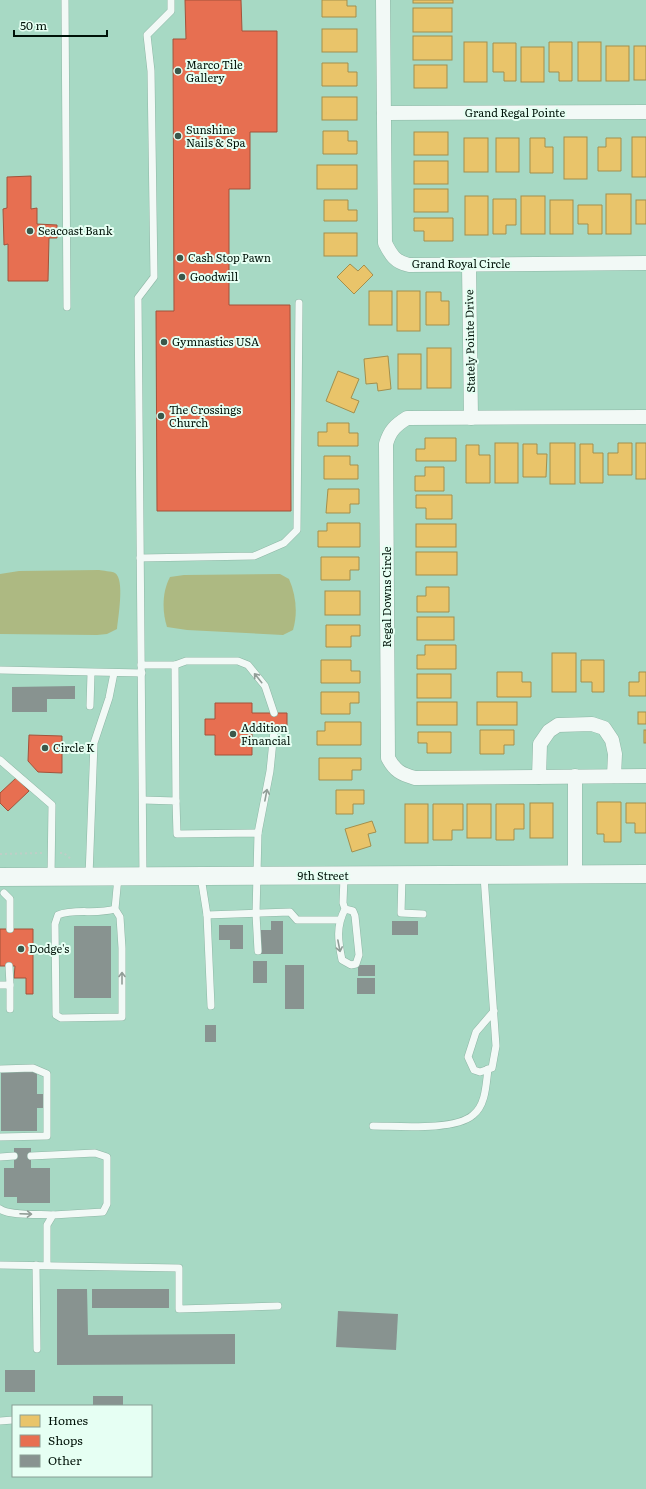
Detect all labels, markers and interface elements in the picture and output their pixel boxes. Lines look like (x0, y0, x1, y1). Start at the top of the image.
scale bar (14, 12, 107, 38)
text: 50 m (20, 16, 47, 34)
place label: Marco Tile Gallery (186, 56, 243, 85)
marker: Marco Tile Gallery (173, 66, 183, 76)
street label: Grand Regal Pointe (465, 104, 565, 120)
place label: Sunshine Nails & Spa (186, 121, 246, 150)
marker: Sunshine Nails & Spa (173, 131, 183, 141)
place label: Seacoast Bank (38, 222, 113, 238)
marker: Seacoast Bank (25, 226, 35, 236)
place label: Cash Stop Pawn (188, 249, 271, 265)
marker: Cash Stop Pawn (175, 253, 185, 263)
street label: Grand Royal Circle (412, 255, 511, 271)
place label: Goodwill (190, 268, 239, 284)
marker: Goodwill (177, 272, 187, 282)
street label: Stately Pointe Drive (460, 289, 478, 393)
place label: Gymnastics USA (172, 333, 259, 349)
marker: Gymnastics USA (159, 337, 169, 347)
place label: The Crossings Church (169, 401, 241, 430)
marker: The Crossings Church (156, 411, 166, 421)
street label: Regal Downs Circle (378, 546, 394, 647)
one-way arrow (254, 672, 263, 683)
place label: Addition Financial (241, 719, 291, 748)
marker: Addition Financial (228, 729, 238, 739)
place label: Circle K (53, 739, 95, 755)
marker: Circle K (40, 743, 50, 753)
one-way arrow (262, 789, 270, 802)
street label: 9th Street (297, 867, 349, 883)
one-way arrow (335, 939, 343, 952)
place label: Dodge's (29, 940, 69, 956)
marker: Dodge's (16, 944, 26, 954)
one-way arrow (118, 972, 126, 985)
one-way arrow (19, 1210, 32, 1218)
legend (12, 1405, 152, 1477)
text: Homes (48, 1411, 88, 1429)
text: Shops (48, 1431, 83, 1449)
text: Other (48, 1451, 82, 1469)

